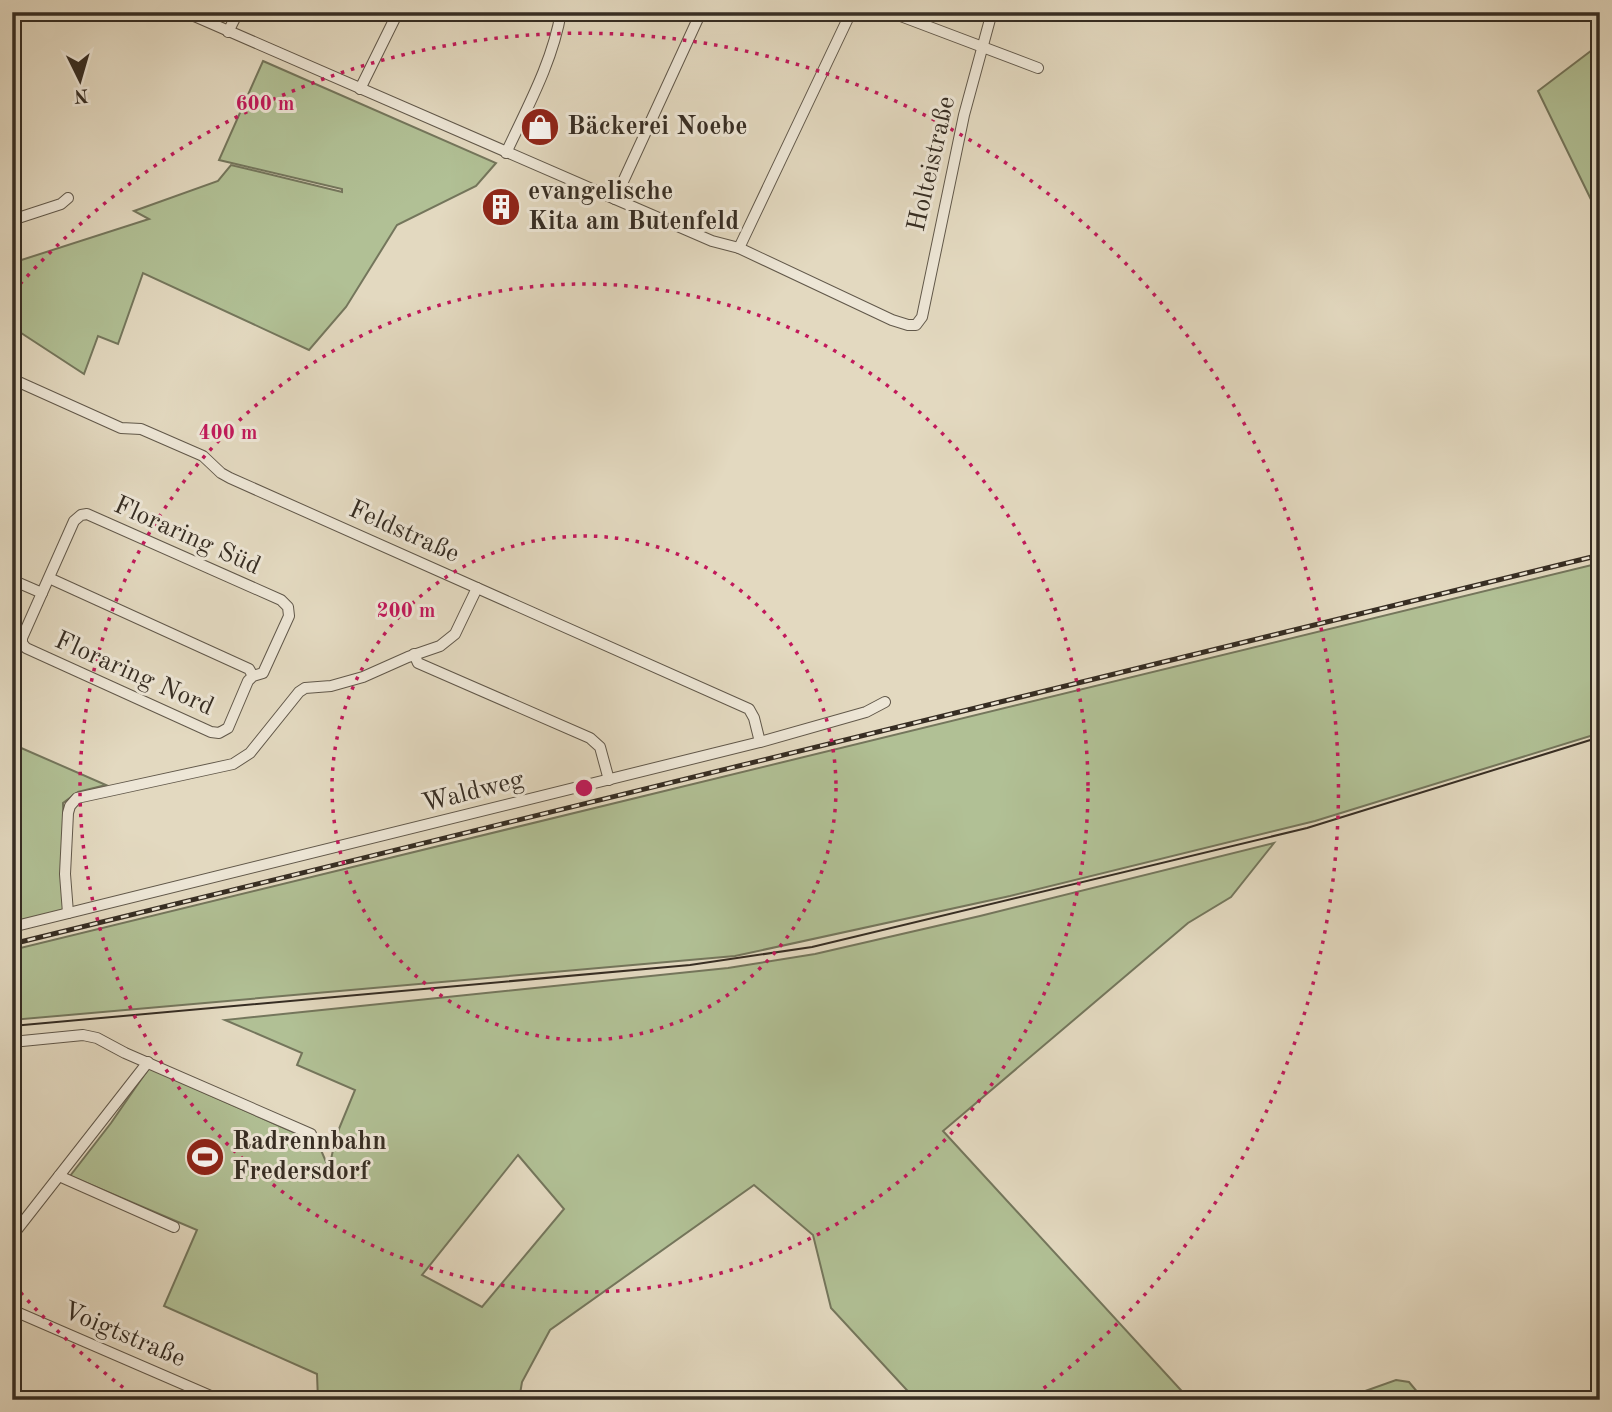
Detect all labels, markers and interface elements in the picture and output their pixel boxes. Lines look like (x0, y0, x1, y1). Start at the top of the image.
north arrow (46, 46, 116, 116)
text: N (73, 84, 89, 105)
text: 600 m (235, 94, 295, 115)
street label: Holteistraße (904, 94, 960, 234)
shop icon: Bäckerei Noebe (519, 106, 561, 148)
place label: Bäckerei Noebe (567, 114, 747, 140)
place label: evangelische Kita am Butenfeld (528, 179, 739, 235)
building icon: evangelische Kita am Butenfeld (480, 186, 522, 228)
text: 400 m (198, 423, 258, 444)
street label: Floraring Süd (110, 492, 264, 580)
street label: Feldstraße (345, 496, 463, 568)
text: 200 m (376, 601, 436, 622)
street label: Floraring Nord (51, 627, 217, 721)
street label: Waldweg (419, 767, 527, 817)
centre of rings (572, 776, 596, 800)
place label: Radrennbahn Fredersdorf (232, 1129, 387, 1185)
sports icon: Radrennbahn Fredersdorf (184, 1136, 226, 1178)
street label: Voigtstraße (59, 1298, 189, 1372)

